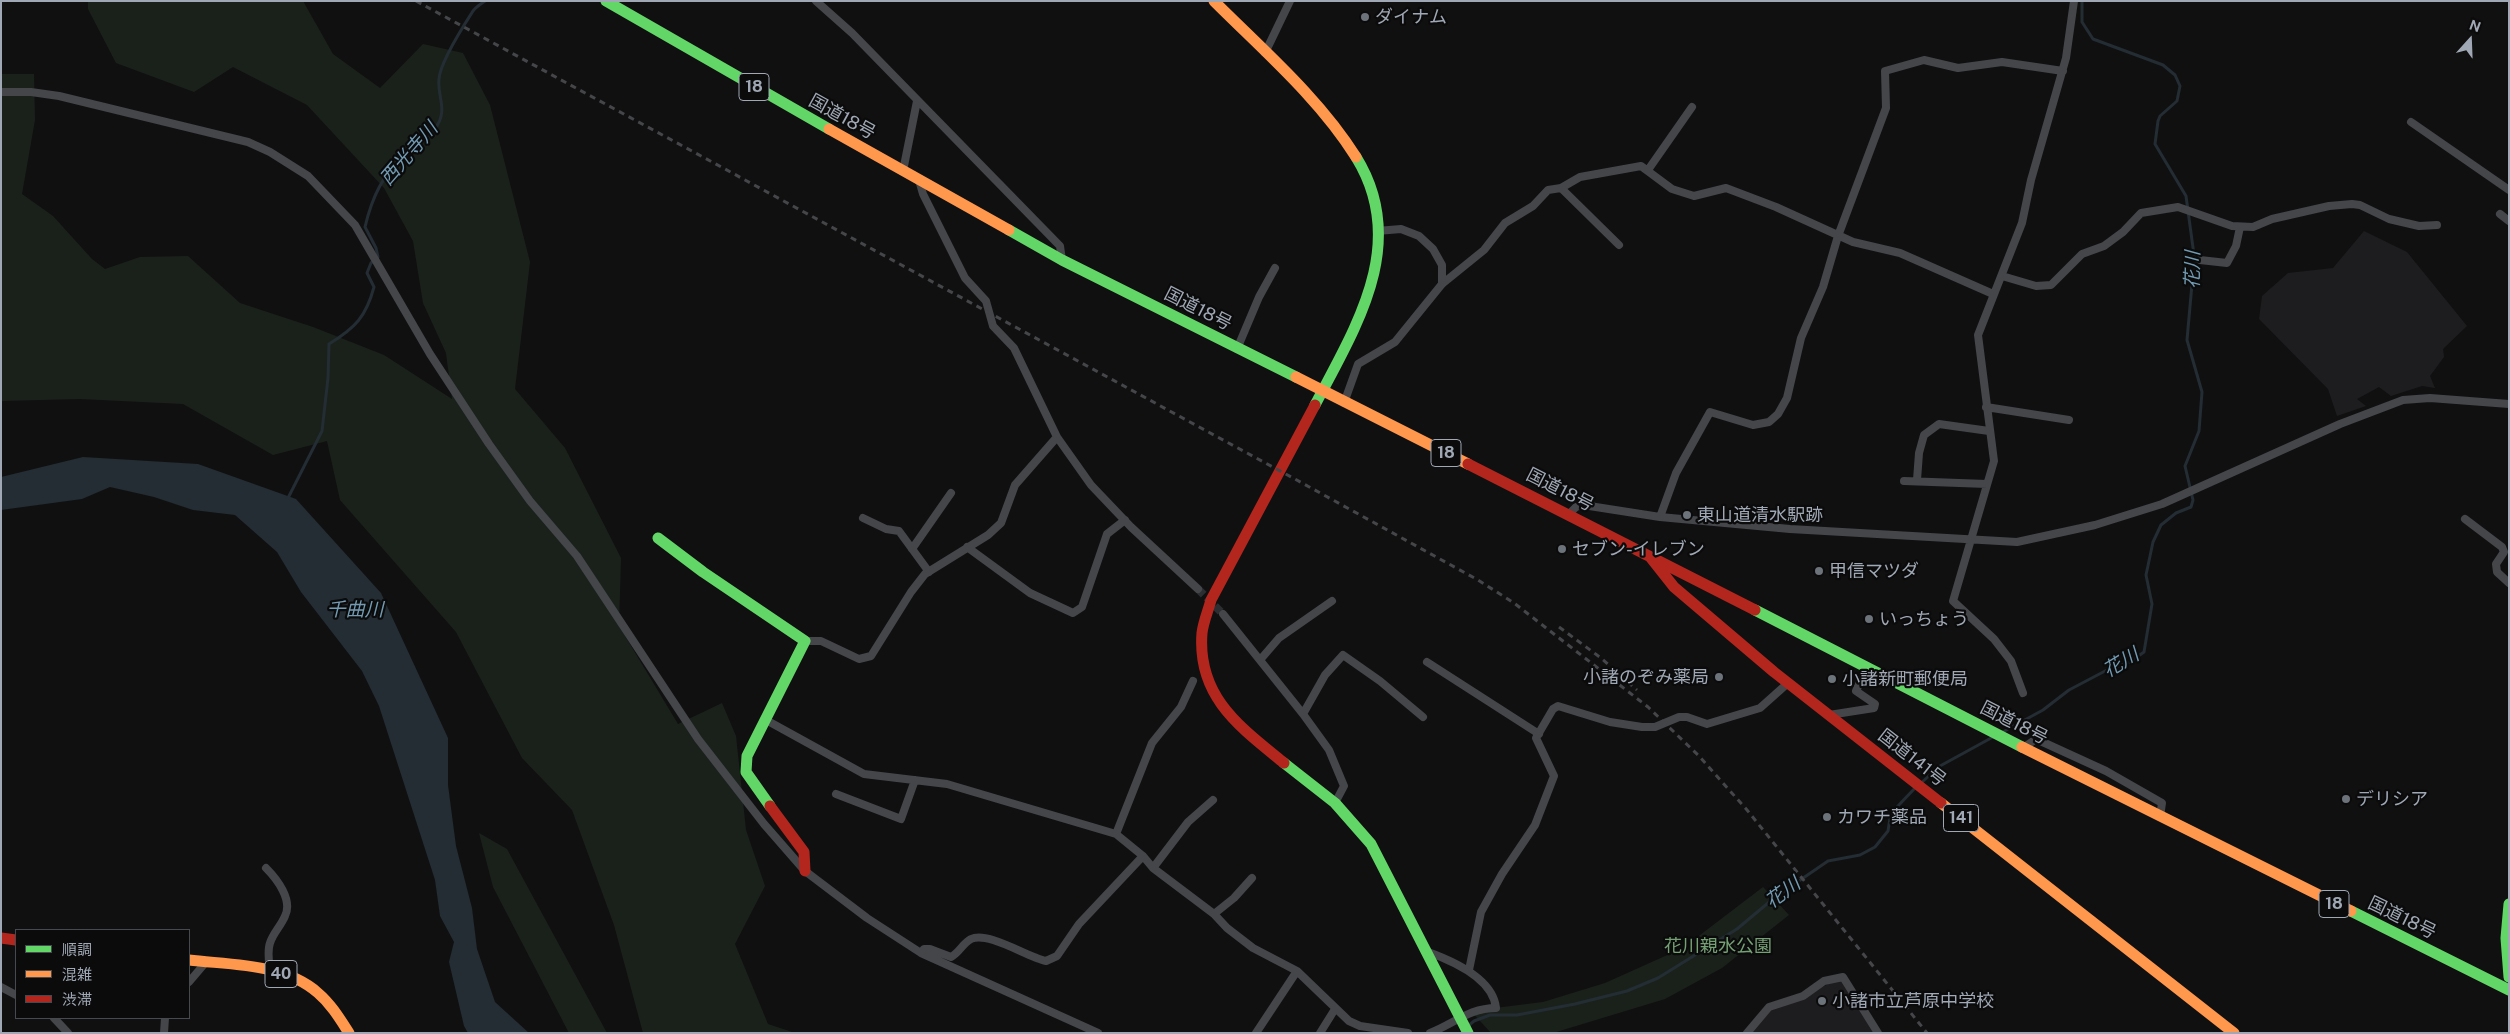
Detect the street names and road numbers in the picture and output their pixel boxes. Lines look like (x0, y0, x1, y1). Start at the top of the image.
road number: 18 (739, 74, 769, 100)
street label: 国道18号 (805, 90, 879, 144)
street label: 国道18号 (1161, 283, 1235, 335)
road number: 18 (1431, 439, 1461, 466)
street label: 国道18号 (1523, 464, 1597, 516)
street label: 国道18号 (1977, 697, 2051, 749)
street label: 国道141号 (1874, 725, 1950, 791)
road number: 141 (1944, 804, 1978, 831)
road number: 18 (2319, 891, 2349, 918)
street label: 国道18号 (2364, 892, 2440, 944)
road number: 40 (265, 961, 297, 988)

